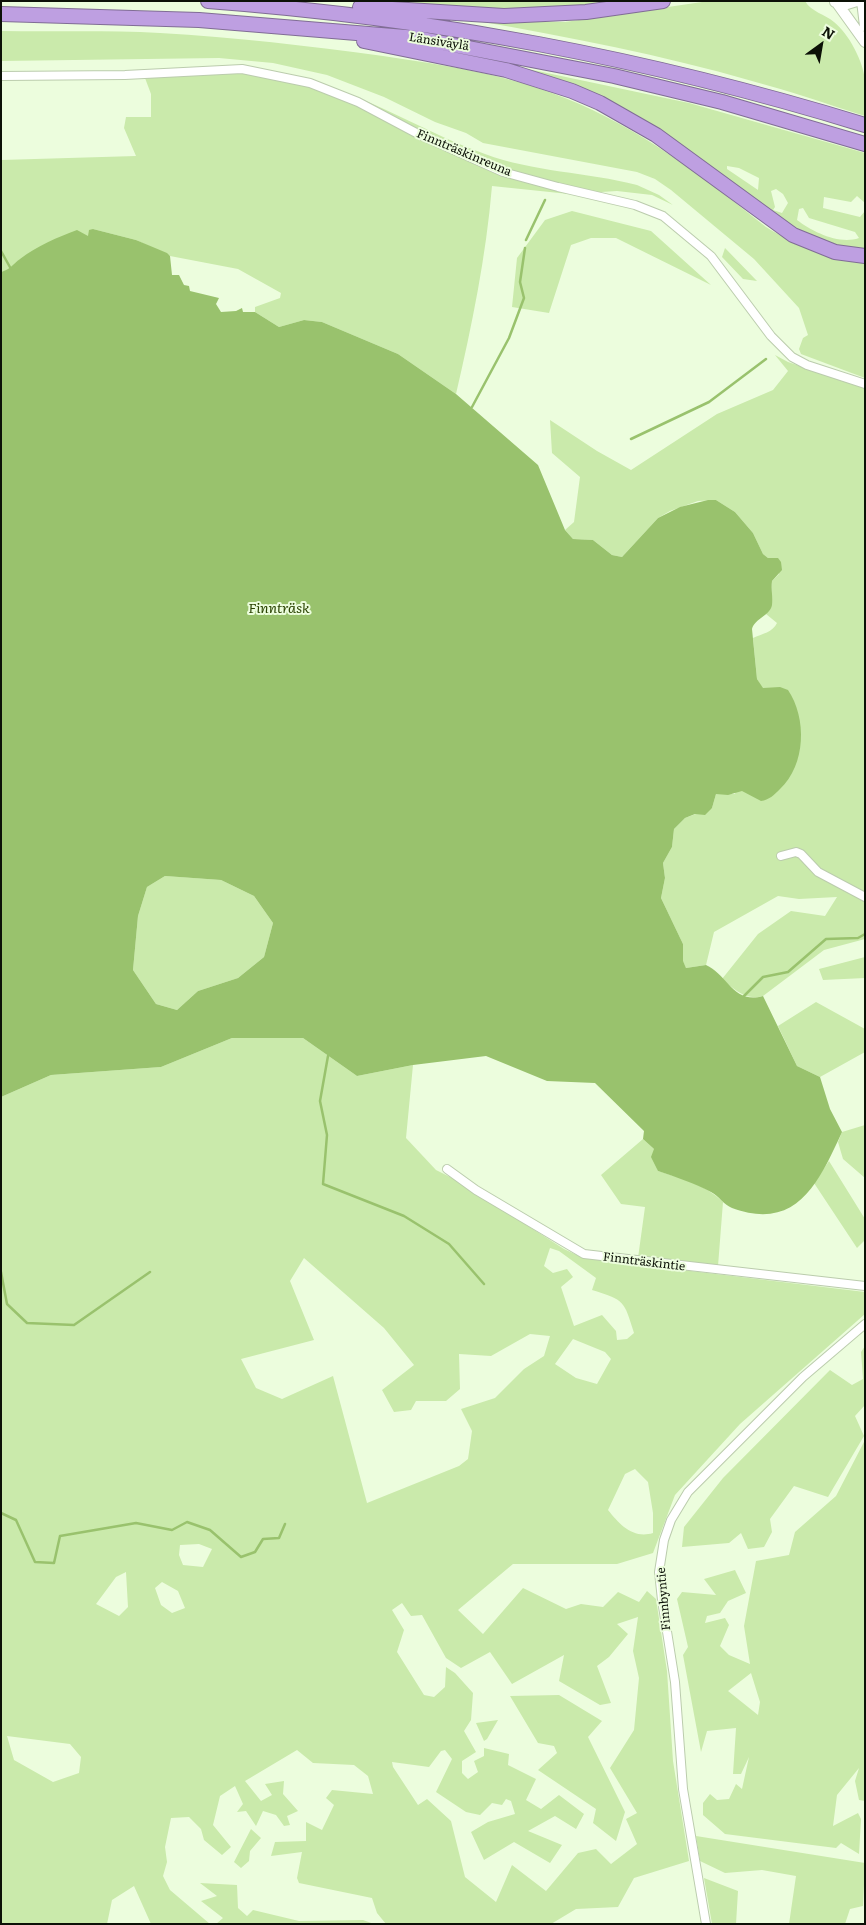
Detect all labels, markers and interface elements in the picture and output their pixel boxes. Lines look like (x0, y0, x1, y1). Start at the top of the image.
north arrow (796, 20, 846, 70)
text: N (819, 21, 839, 44)
street label: Länsiväylä (408, 30, 470, 54)
street label: Finnträskinreuna (414, 127, 514, 179)
water label: Finnträsk (248, 601, 310, 617)
street label: Finnträskintie (602, 1250, 686, 1274)
street label: Finnbyntie (654, 1567, 674, 1631)

